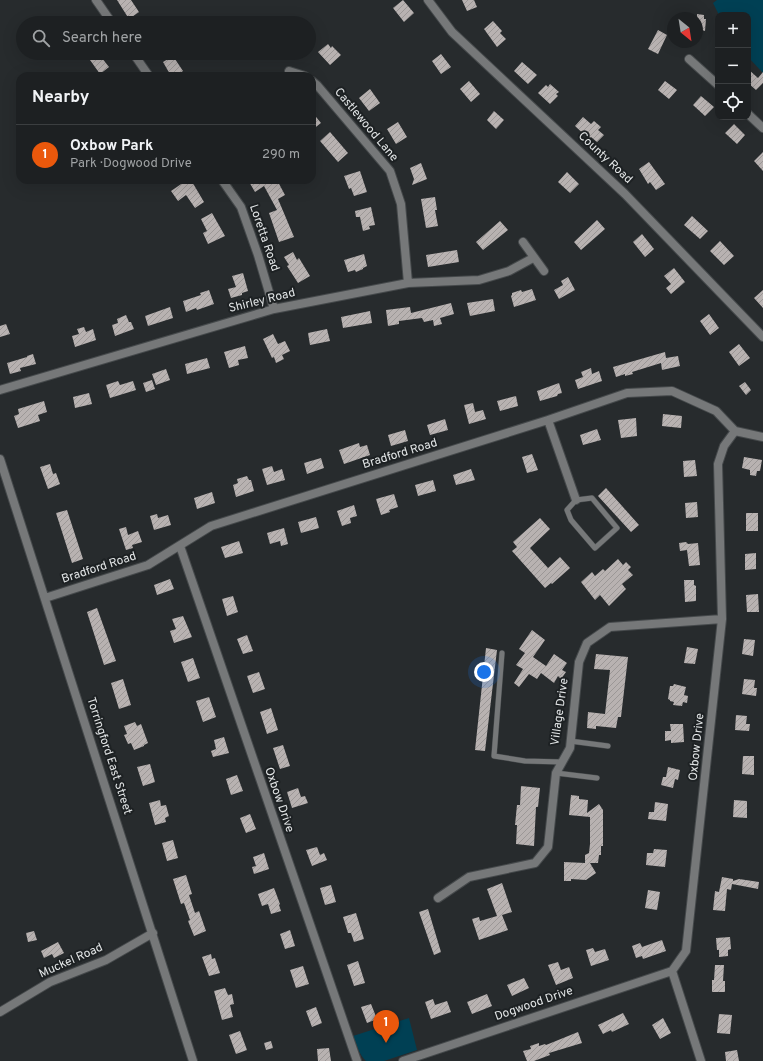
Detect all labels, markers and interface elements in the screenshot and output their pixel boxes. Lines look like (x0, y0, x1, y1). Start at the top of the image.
north arrow (667, 12, 703, 48)
map controls (715, 12, 751, 120)
button: + (715, 12, 751, 48)
search box (16, 16, 316, 60)
icon: search (30, 27, 52, 49)
text: Search here (62, 29, 142, 48)
button: − (715, 48, 751, 84)
button: locate (715, 84, 751, 120)
street label: Castlewood Lane (330, 85, 402, 165)
text: Nearby (32, 87, 89, 109)
street label: County Road (574, 129, 636, 187)
text: Oxbow Park (70, 137, 153, 156)
text: 1 (42, 147, 48, 163)
text: 290 m (262, 147, 300, 163)
text: Park · Dogwood Drive (70, 156, 192, 172)
street label: Loretta Road (245, 202, 283, 274)
street label: Shirley Road (227, 285, 297, 317)
street label: Bradford Road (361, 435, 439, 473)
street label: Bradford Road (60, 548, 138, 588)
your location (474, 662, 494, 682)
street label: Village Drive (547, 677, 573, 747)
street label: Torringford East Street (83, 695, 135, 817)
street label: Oxbow Drive (685, 712, 709, 782)
street label: Oxbow Drive (260, 765, 298, 835)
street label: Muckel Road (36, 940, 106, 982)
street label: Dogwood Drive (493, 983, 575, 1025)
pin: 1 (373, 1010, 399, 1043)

